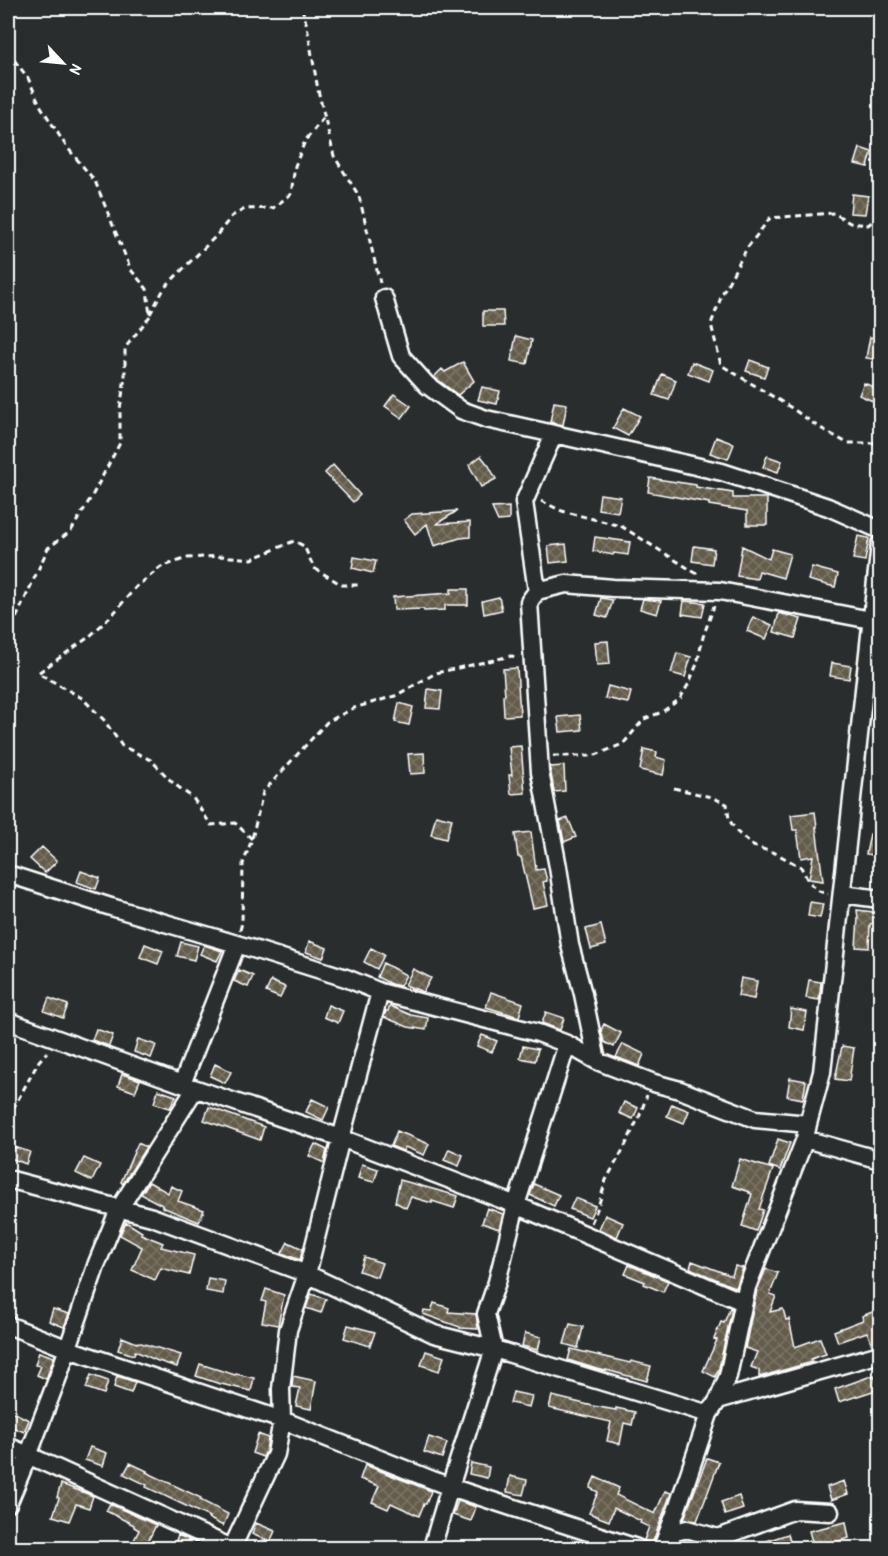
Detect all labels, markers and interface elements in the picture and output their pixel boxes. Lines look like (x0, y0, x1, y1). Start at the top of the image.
north arrow (33, 33, 93, 93)
text: N (65, 61, 88, 79)

